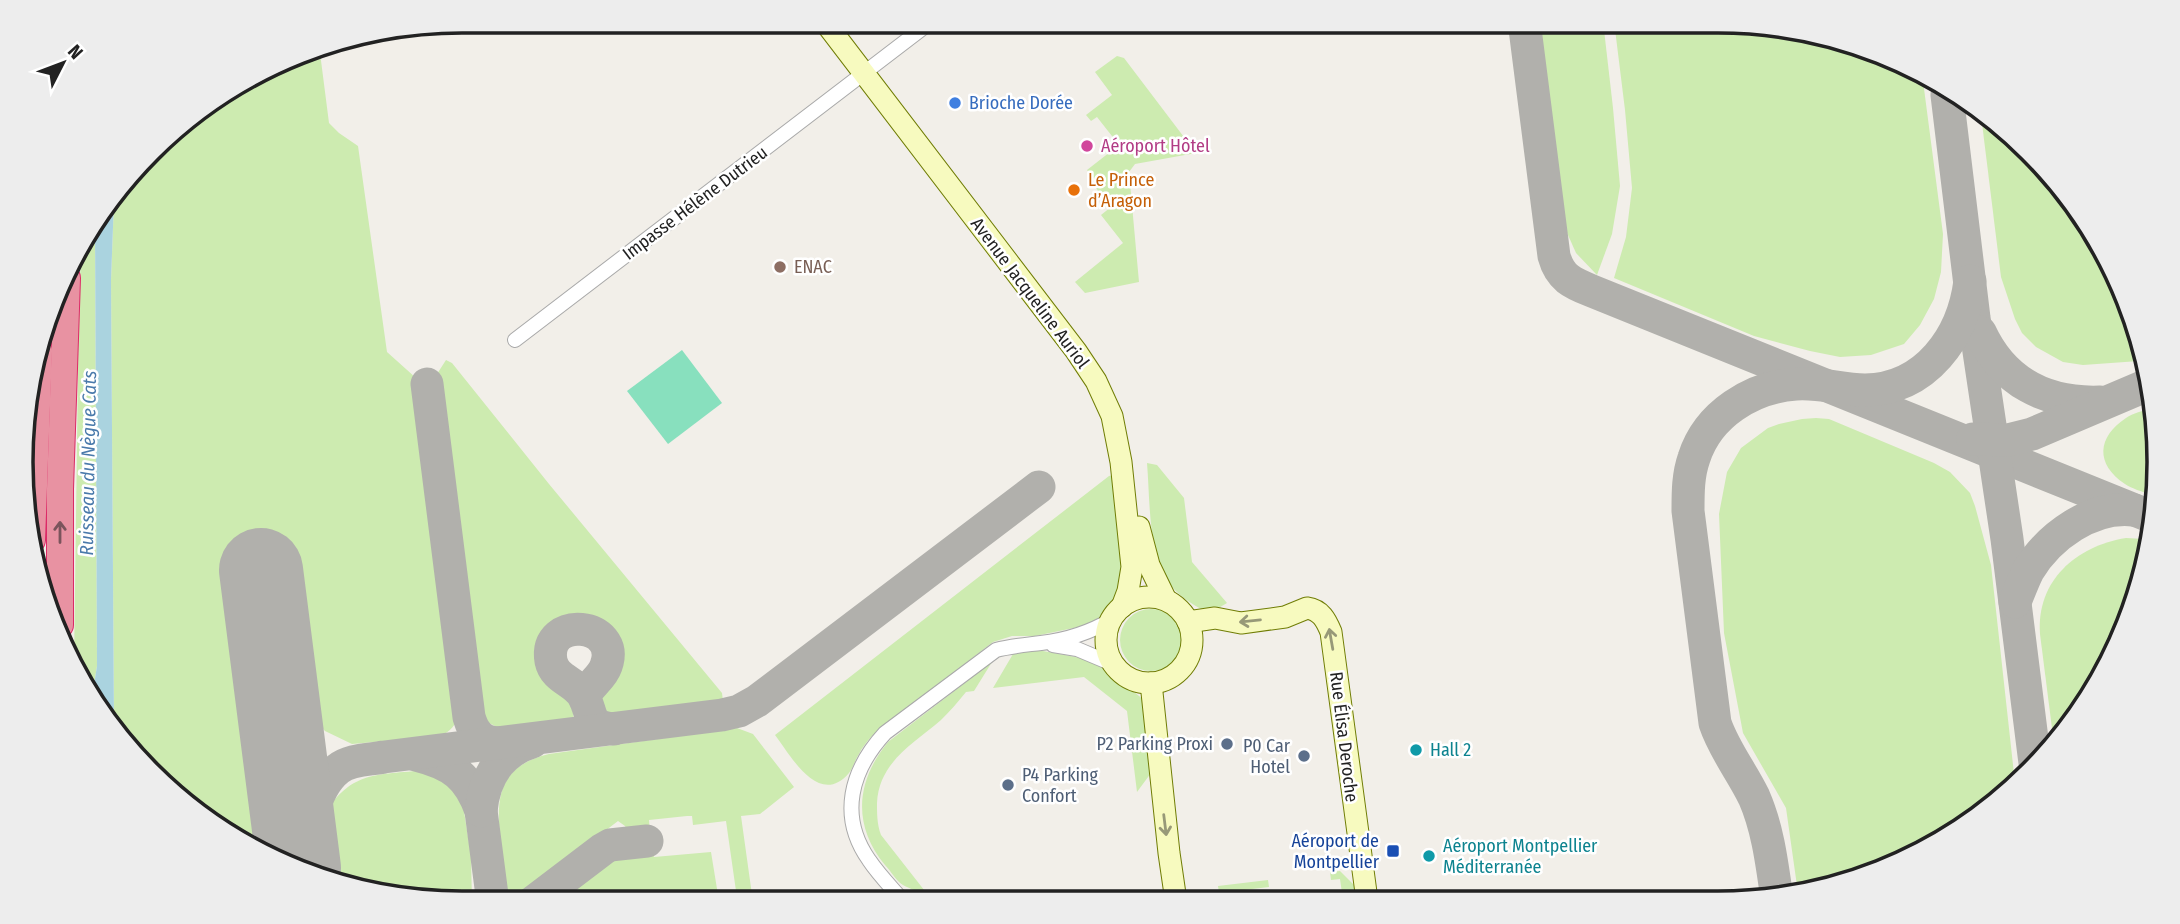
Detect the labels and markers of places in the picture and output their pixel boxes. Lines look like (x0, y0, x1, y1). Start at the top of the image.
place label: Brioche Dorée (969, 92, 1073, 114)
marker: Brioche Dorée (947, 95, 963, 111)
place label: Aéroport Hôtel (1101, 135, 1210, 157)
marker: Aéroport Hôtel (1079, 138, 1095, 154)
place label: Le Prince d’Aragon (1088, 169, 1154, 212)
marker: Le Prince d’Aragon (1066, 182, 1082, 198)
place label: ENAC (794, 256, 832, 278)
marker: ENAC (772, 259, 788, 275)
place label: P2 Parking Proxi (1097, 733, 1213, 755)
place label: P0 Car Hotel (1243, 735, 1291, 778)
marker: P2 Parking Proxi (1219, 736, 1235, 752)
place label: Hall 2 (1430, 739, 1471, 761)
marker: Hall 2 (1408, 742, 1424, 758)
marker: P0 Car Hotel (1296, 748, 1312, 764)
place label: P4 Parking Confort (1022, 764, 1099, 807)
marker: P4 Parking Confort (1000, 777, 1016, 793)
place label: Aéroport de Montpellier (1291, 830, 1380, 873)
place label: Aéroport Montpellier Méditerranée (1443, 835, 1598, 878)
marker: Aéroport de Montpellier (1385, 843, 1401, 859)
marker: Aéroport Montpellier Méditerranée (1421, 848, 1437, 864)

